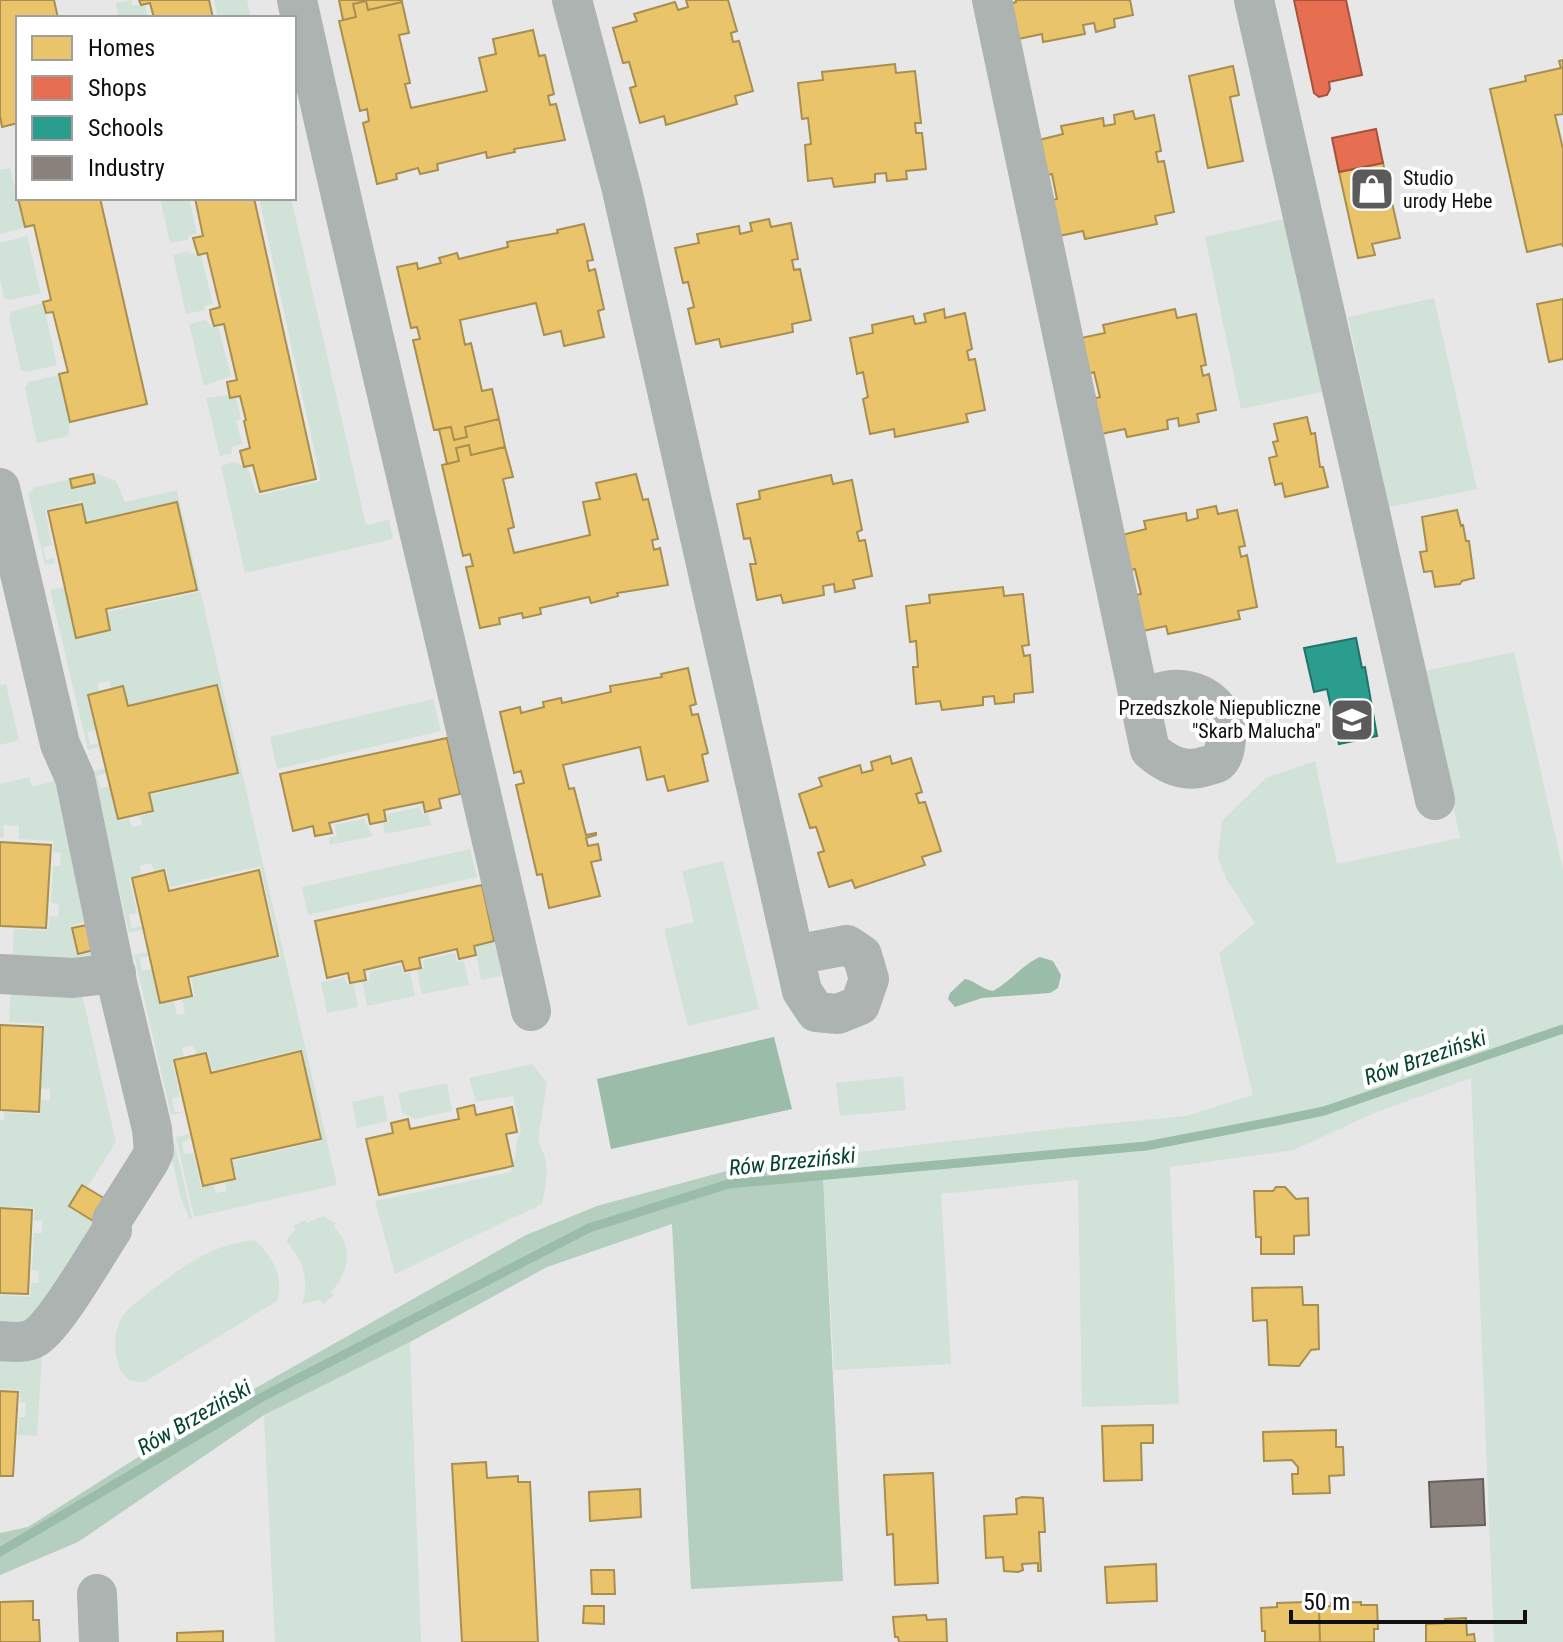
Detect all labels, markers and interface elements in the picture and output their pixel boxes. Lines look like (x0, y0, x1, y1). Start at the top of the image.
legend (16, 16, 296, 200)
text: Homes (88, 34, 155, 62)
text: Shops (88, 74, 147, 102)
text: Schools (88, 114, 164, 142)
text: Industry (88, 154, 165, 182)
shop icon: Studio urody Hebe (1348, 165, 1396, 213)
place label: Studio urody Hebe (1403, 166, 1492, 213)
place label: Przedszkole Niepubliczne "Skarb Malucha" (1118, 696, 1321, 743)
school or university icon: Przedszkole Niepubliczne "Skarb Malucha" (1328, 696, 1376, 744)
water label: Rów Brzeziński (1361, 1025, 1489, 1090)
water label: Rów Brzeziński (728, 1142, 857, 1181)
water label: Rów Brzeziński (133, 1375, 256, 1460)
scale bar (1291, 1574, 1525, 1624)
text: 50 m (1303, 1588, 1350, 1616)

